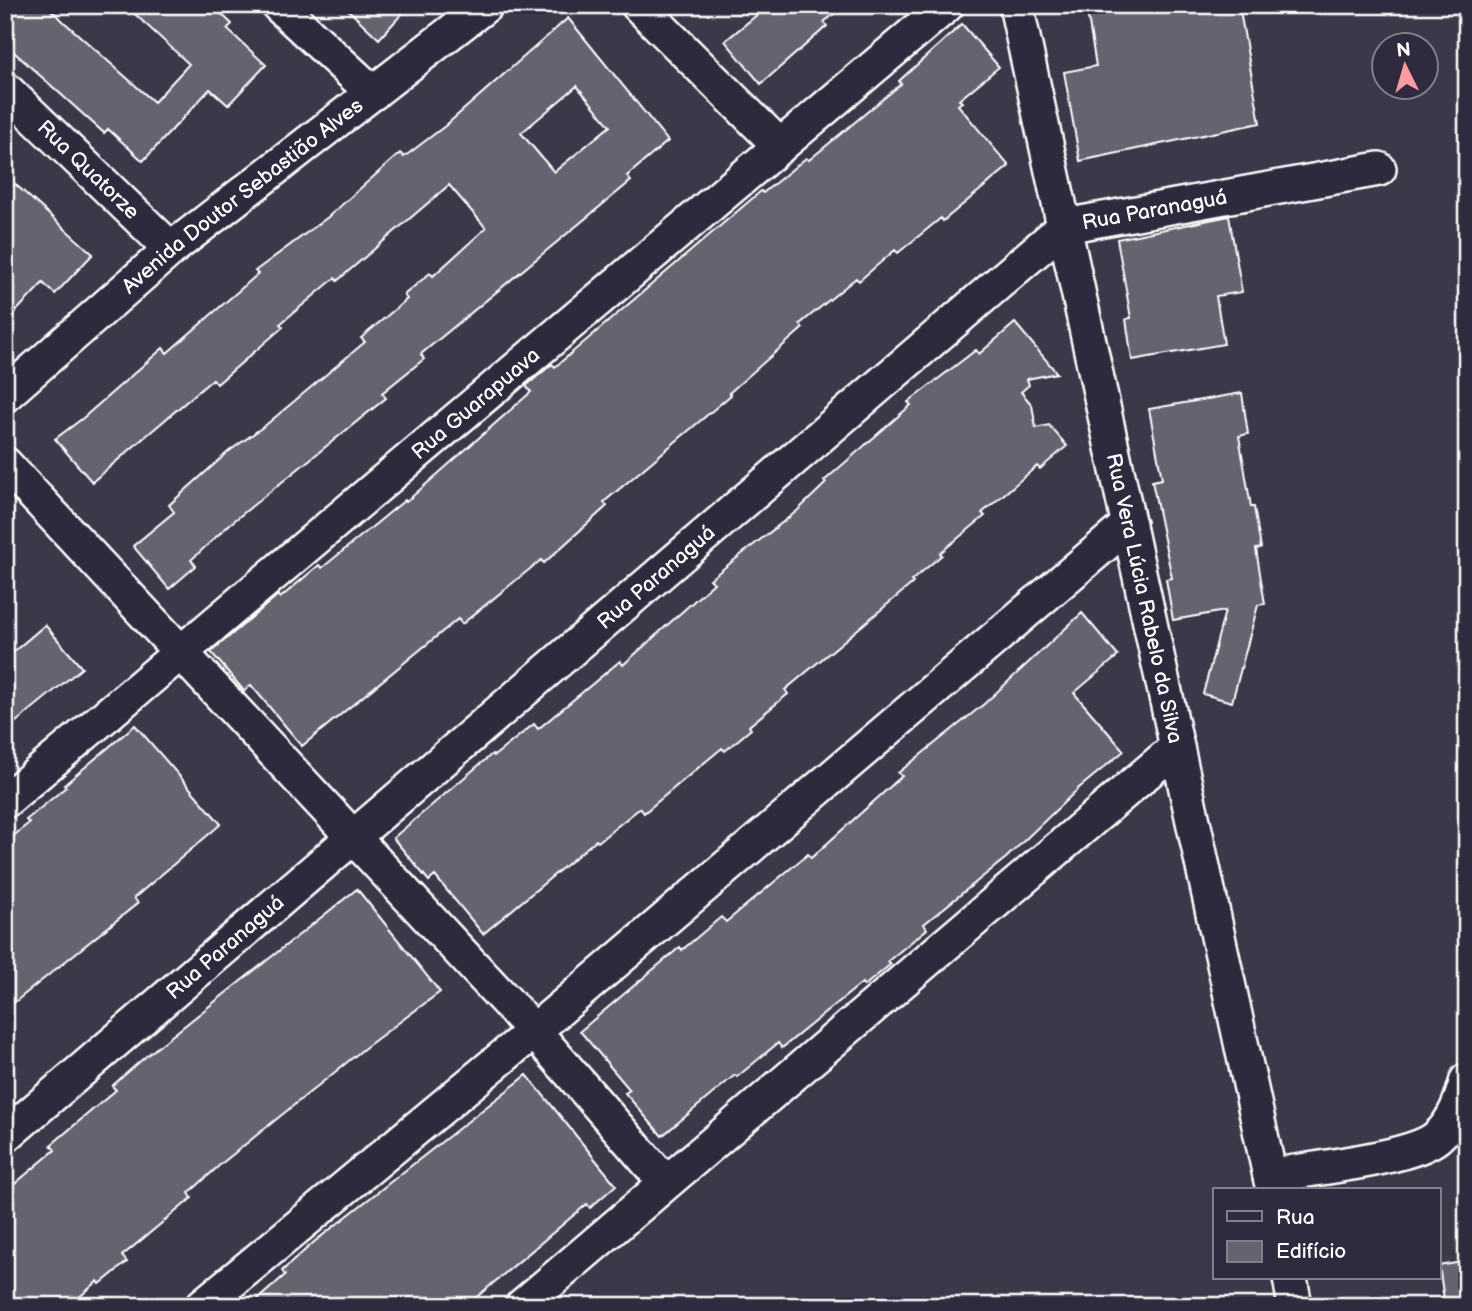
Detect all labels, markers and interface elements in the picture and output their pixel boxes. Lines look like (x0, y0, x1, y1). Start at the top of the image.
north arrow (1370, 32, 1440, 102)
text: N (1396, 38, 1412, 63)
street label: Avenida Doutor Sebastião Alves (117, 93, 368, 299)
street label: Rua Quatorze (32, 115, 144, 225)
street label: Rua Paranaguá (1080, 185, 1229, 236)
street label: Rua Guarapuava (407, 343, 545, 465)
street label: Rua Vera Lúcia Rabelo da Silva (1101, 451, 1188, 746)
street label: Rua Paranaguá (592, 520, 720, 635)
street label: Rua Paranaguá (161, 890, 289, 1005)
legend (1213, 1188, 1440, 1280)
text: Rua (1276, 1205, 1315, 1230)
text: Edifício (1276, 1239, 1346, 1264)

